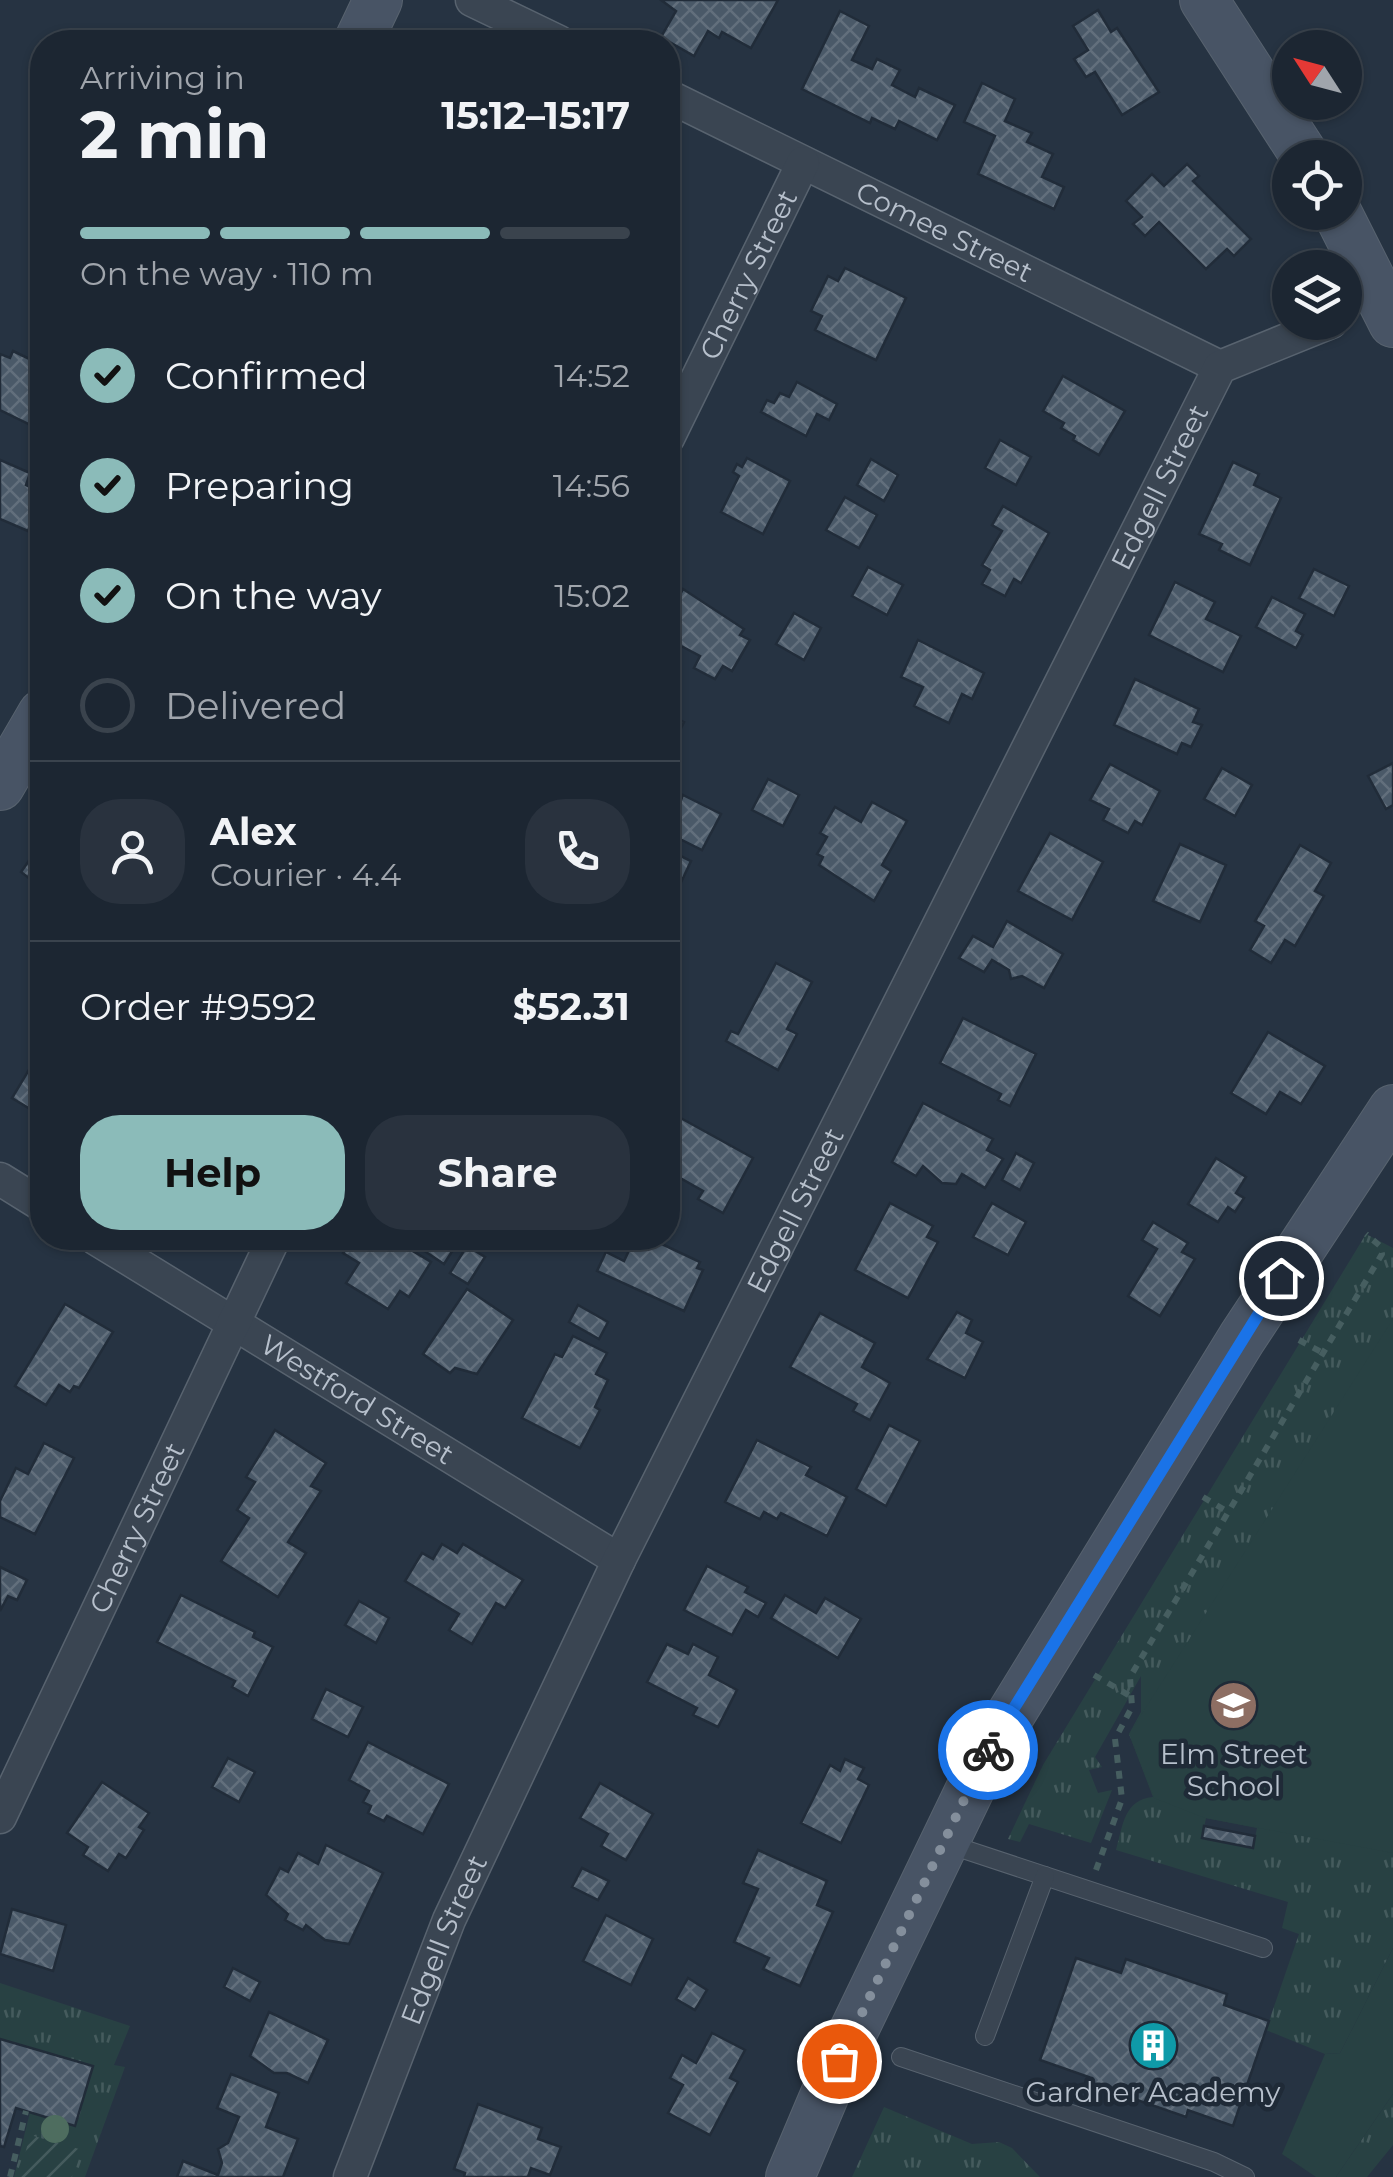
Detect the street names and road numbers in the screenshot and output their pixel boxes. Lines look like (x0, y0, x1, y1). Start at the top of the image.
street label: Comee Street (851, 174, 1038, 289)
street label: Cherry Street (692, 184, 804, 365)
street label: Edgell Street (1104, 399, 1215, 575)
street label: Edgell Street (739, 1122, 851, 1299)
street label: Westford Street (255, 1327, 460, 1471)
street label: Cherry Street (82, 1437, 192, 1619)
street label: Edgell Street (393, 1849, 494, 2029)

